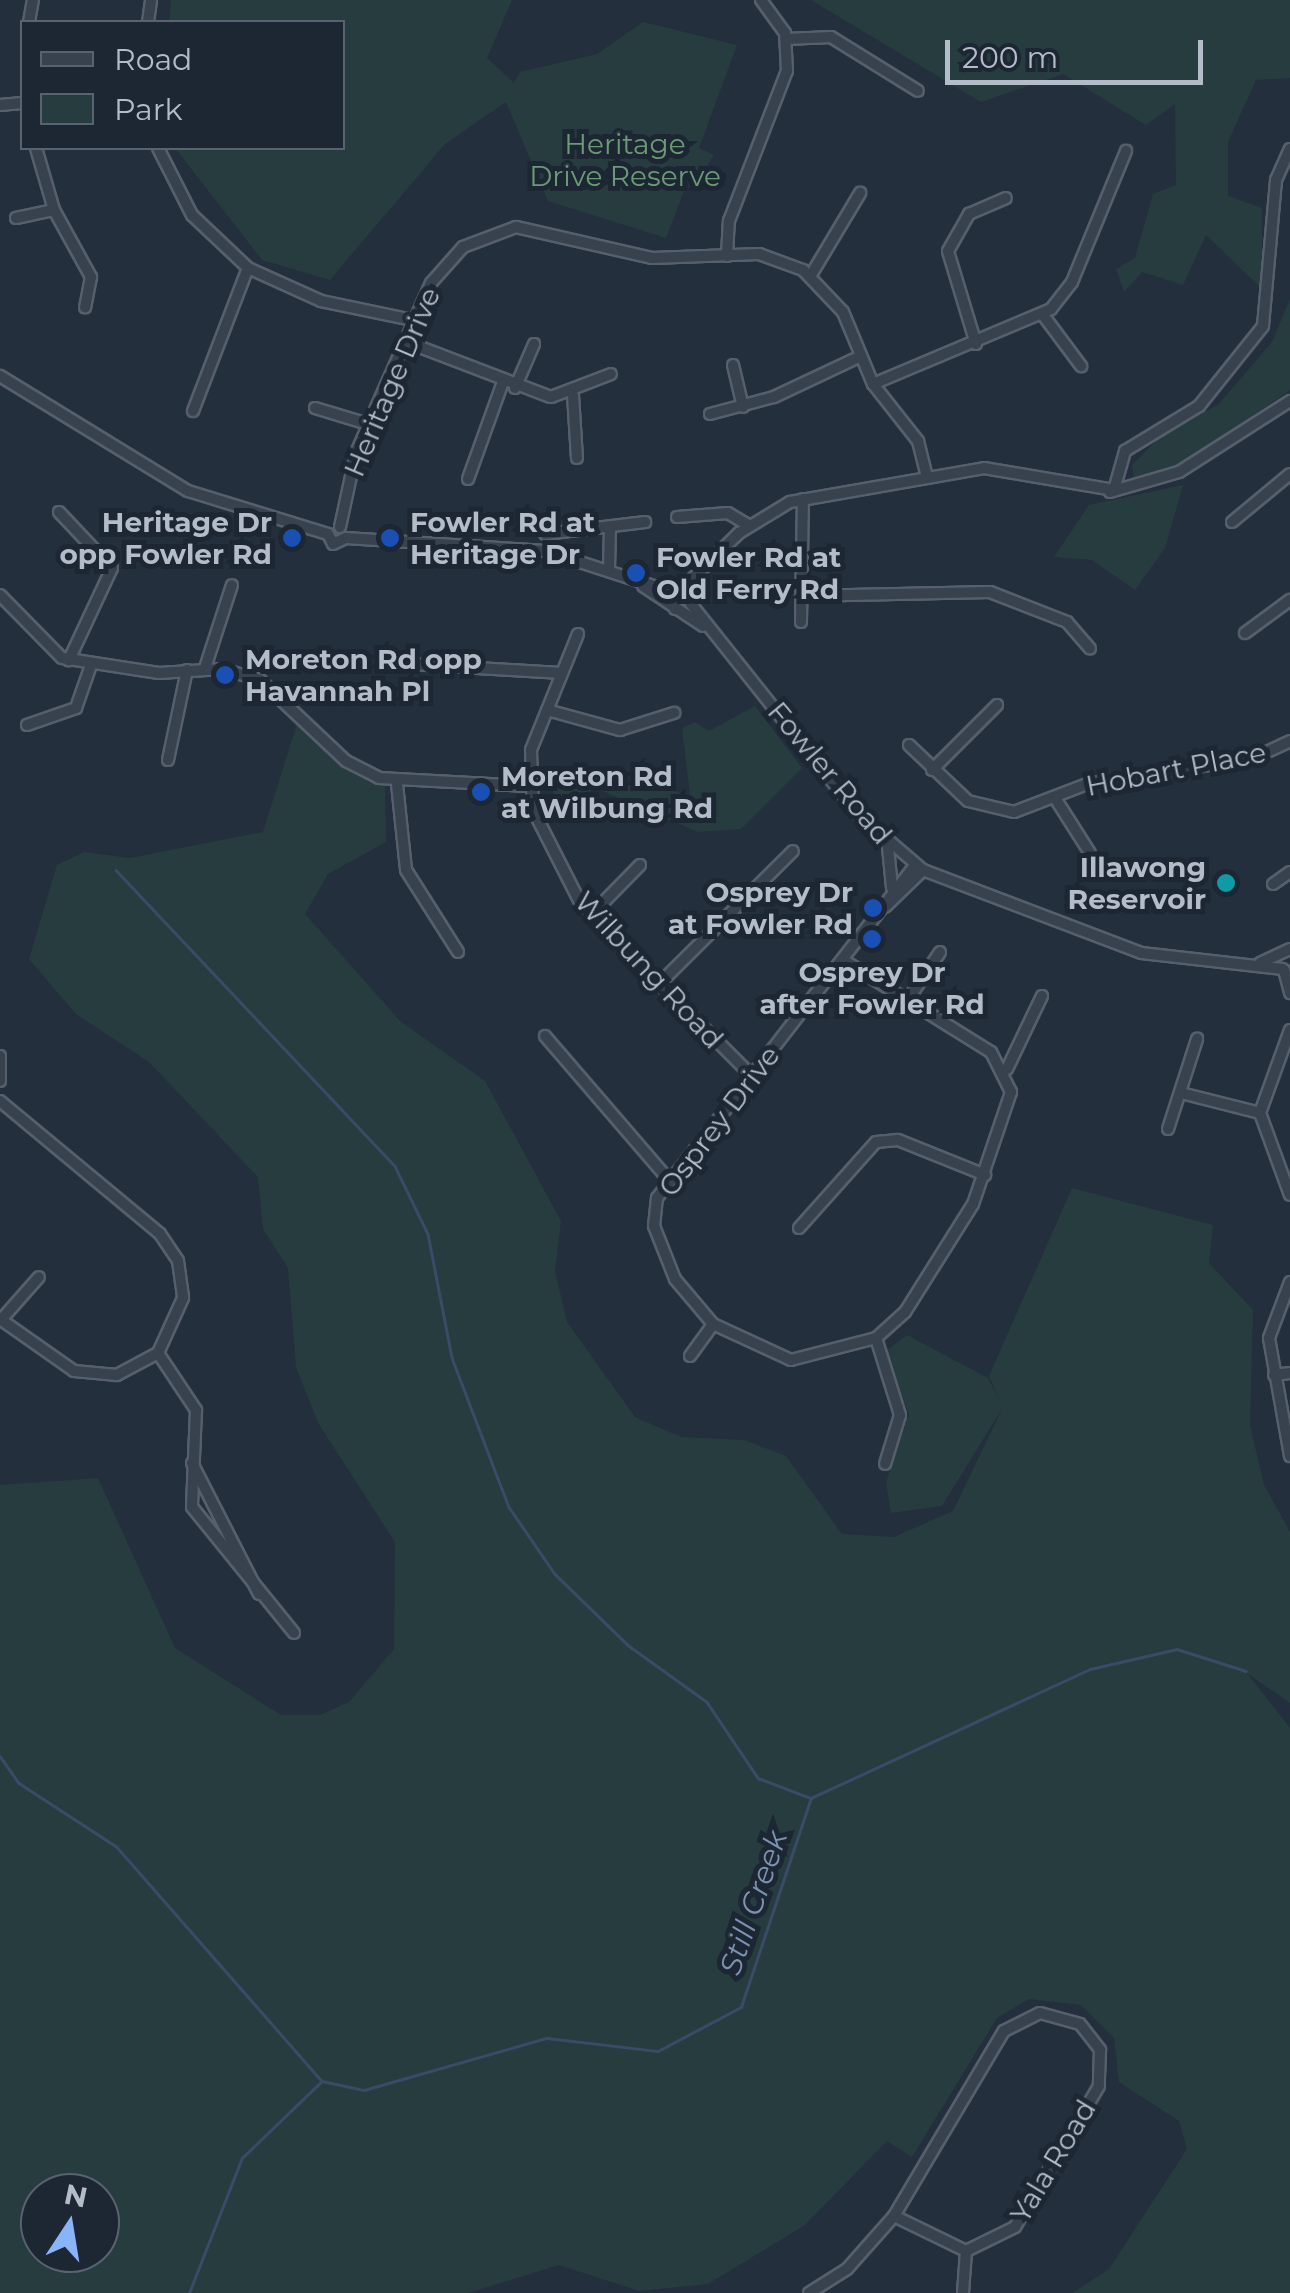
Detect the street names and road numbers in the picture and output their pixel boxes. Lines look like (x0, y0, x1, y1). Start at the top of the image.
street label: Heritage Drive (337, 282, 447, 482)
street label: Fowler Road (761, 695, 899, 851)
street label: Hobart Place (1083, 735, 1269, 803)
street label: Wilbung Road (568, 885, 730, 1055)
street label: Osprey Drive (652, 1039, 786, 1203)
street label: Yala Road (1003, 2094, 1103, 2228)

